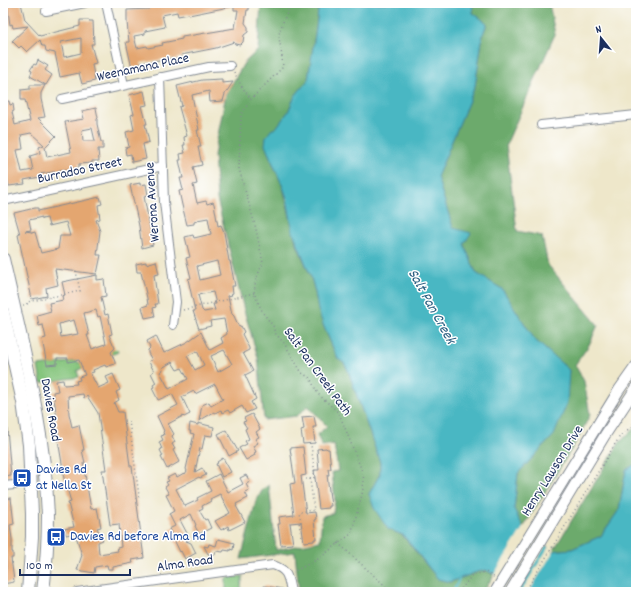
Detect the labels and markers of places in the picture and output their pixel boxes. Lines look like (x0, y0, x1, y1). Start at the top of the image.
place label: Davies Rd at Nella St (36, 460, 92, 496)
bus stop icon: Davies Rd at Nella St (11, 467, 33, 489)
bus stop icon: Davies Rd before Alma Rd (45, 526, 67, 548)
place label: Davies Rd before Alma Rd (70, 527, 206, 547)

